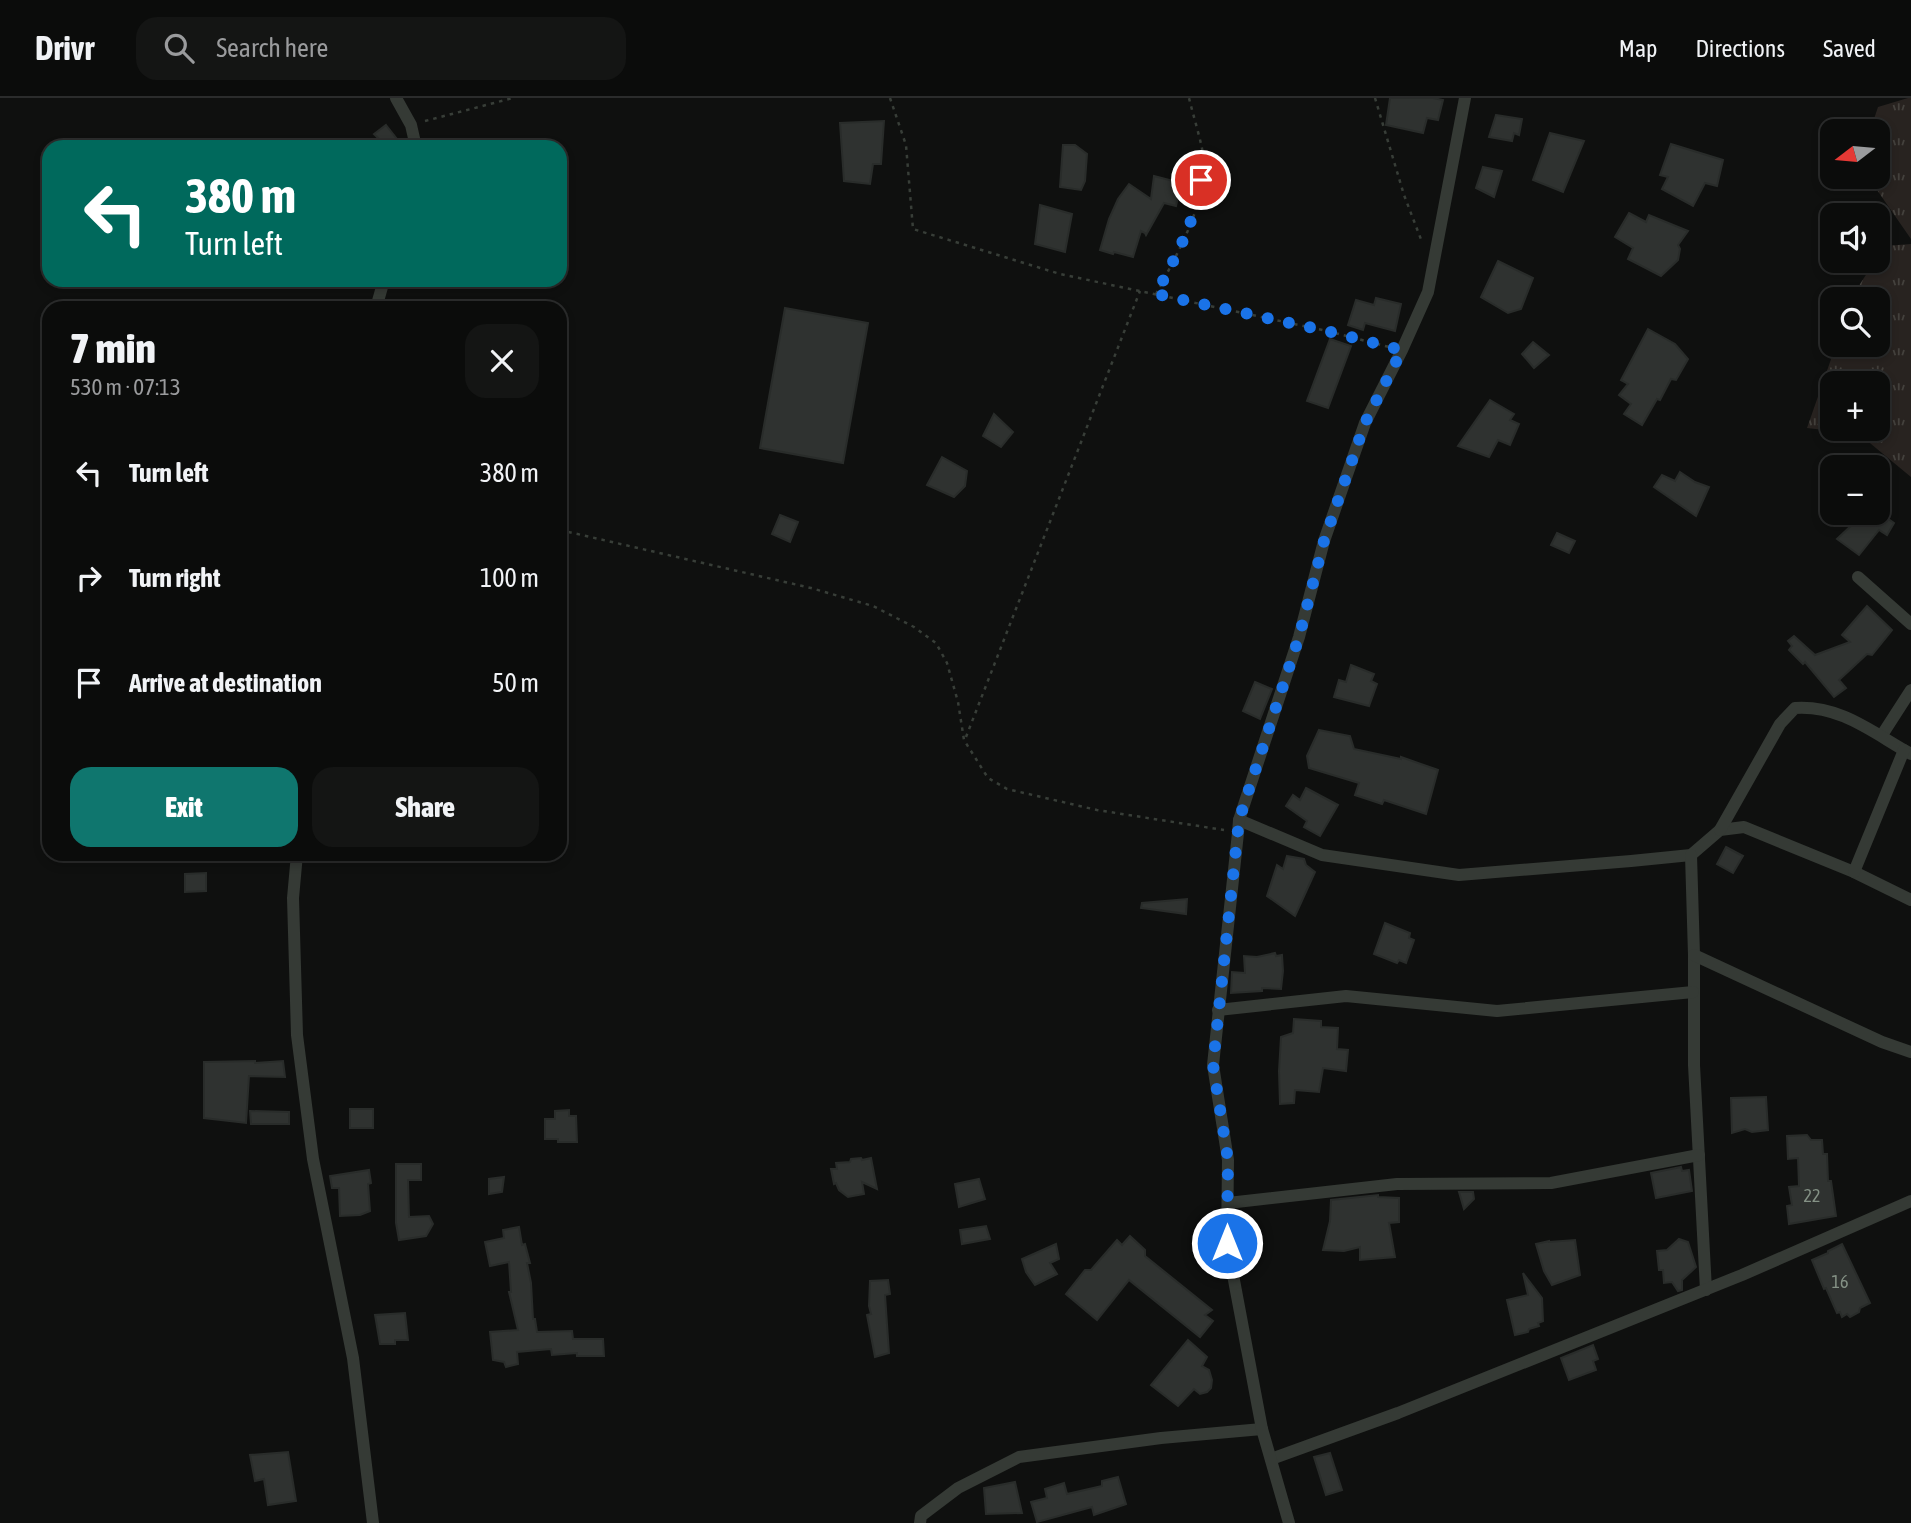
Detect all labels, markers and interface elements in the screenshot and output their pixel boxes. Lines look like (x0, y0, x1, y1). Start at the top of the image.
search box (136, 17, 626, 80)
text: Drivr (35, 29, 94, 67)
icon: search (160, 29, 198, 67)
text: Search here (216, 33, 328, 63)
text: Map (1619, 35, 1657, 62)
text: Directions (1695, 35, 1785, 62)
text: Saved (1823, 35, 1876, 62)
north arrow (1820, 119, 1890, 189)
map controls (1820, 119, 1890, 525)
pin (1171, 150, 1231, 210)
icon: arrive (1182, 161, 1220, 199)
text: 380 m (185, 167, 296, 223)
icon: left (70, 168, 161, 259)
button: sound (1820, 203, 1890, 273)
text: Turn left (185, 225, 283, 262)
button: search (1820, 287, 1890, 357)
text: 7 min (70, 324, 156, 372)
button: close (465, 324, 539, 398)
button: + (1820, 371, 1890, 441)
text: 530 m · 07:13 (70, 374, 181, 400)
icon: left (70, 454, 108, 492)
button: − (1820, 455, 1890, 525)
text: Turn left (129, 458, 209, 488)
text: 380 m (480, 458, 539, 488)
icon: right (70, 559, 108, 597)
text: Turn right (129, 563, 220, 593)
text: 100 m (480, 563, 539, 593)
icon: arrive (70, 664, 108, 702)
text: Arrive at destination (129, 668, 322, 698)
text: 50 m (492, 668, 539, 698)
button: Exit (70, 767, 298, 847)
button: Share (312, 767, 539, 847)
house number: 22 (1804, 1185, 1820, 1206)
position arrow (1190, 1206, 1264, 1280)
house number: 16 (1832, 1271, 1848, 1292)

